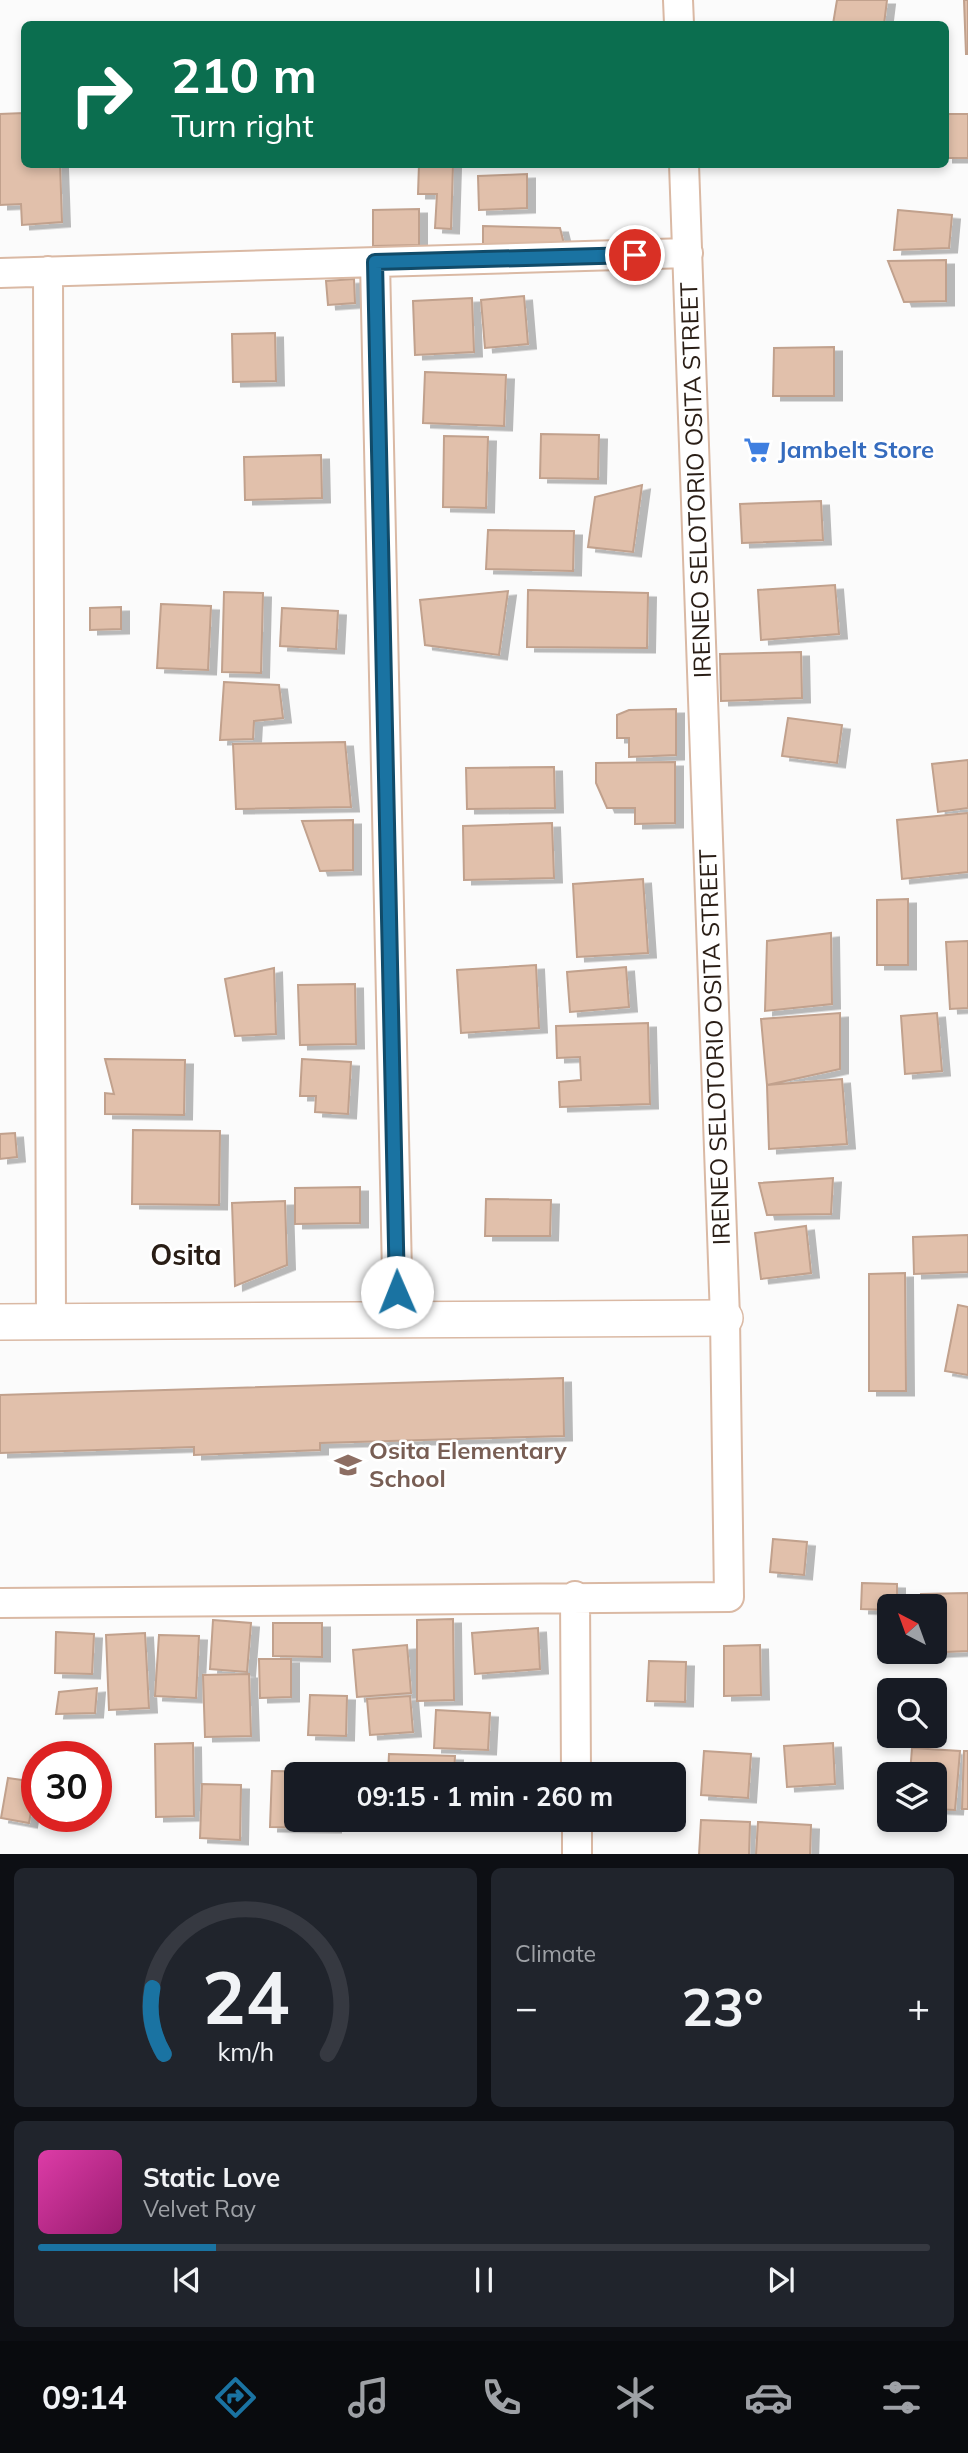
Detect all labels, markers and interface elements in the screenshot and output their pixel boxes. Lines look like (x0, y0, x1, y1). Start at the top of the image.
text: 210 m (171, 44, 317, 105)
icon: right (56, 49, 147, 140)
text: Turn right (171, 105, 314, 145)
pin (605, 225, 665, 285)
icon: arrive (616, 236, 654, 274)
street label: IRENEO SELOTORIO OSITA STREET (673, 281, 717, 679)
place label: Jambelt Store (778, 434, 934, 464)
supermarket icon: Jambelt Store (742, 435, 772, 465)
street label: IRENEO SELOTORIO OSITA STREET (692, 848, 736, 1246)
district label: Osita (150, 1237, 222, 1272)
position arrow (360, 1255, 434, 1329)
place label: Osita Elementary School (369, 1435, 568, 1493)
school or university icon: Osita Elementary School (333, 1450, 363, 1480)
north arrow (877, 1594, 947, 1664)
map controls (877, 1594, 947, 1832)
button: search (877, 1678, 947, 1748)
speed limit sign: 30 (21, 1741, 112, 1832)
button: layers (877, 1762, 947, 1832)
text: 09:15 · 1 min · 260 m (357, 1780, 613, 1813)
text: Climate (515, 1939, 596, 1968)
text: 24 (202, 1951, 289, 2042)
text: 23° (681, 1974, 764, 2039)
text: − (515, 1983, 538, 2031)
text: + (907, 1983, 930, 2031)
text: km/h (217, 2035, 274, 2066)
text: Static Love (143, 2161, 280, 2194)
text: Velvet Ray (143, 2194, 256, 2223)
icon: previous (168, 2261, 206, 2299)
icon: pause (465, 2261, 503, 2299)
icon: next (762, 2261, 800, 2299)
icon: directions (211, 2373, 260, 2422)
icon: music (344, 2373, 393, 2422)
icon: phone (477, 2373, 526, 2422)
icon: climate (611, 2373, 660, 2422)
icon: car (744, 2373, 793, 2422)
icon: filters (877, 2373, 926, 2422)
text: 09:14 (42, 2377, 127, 2417)

